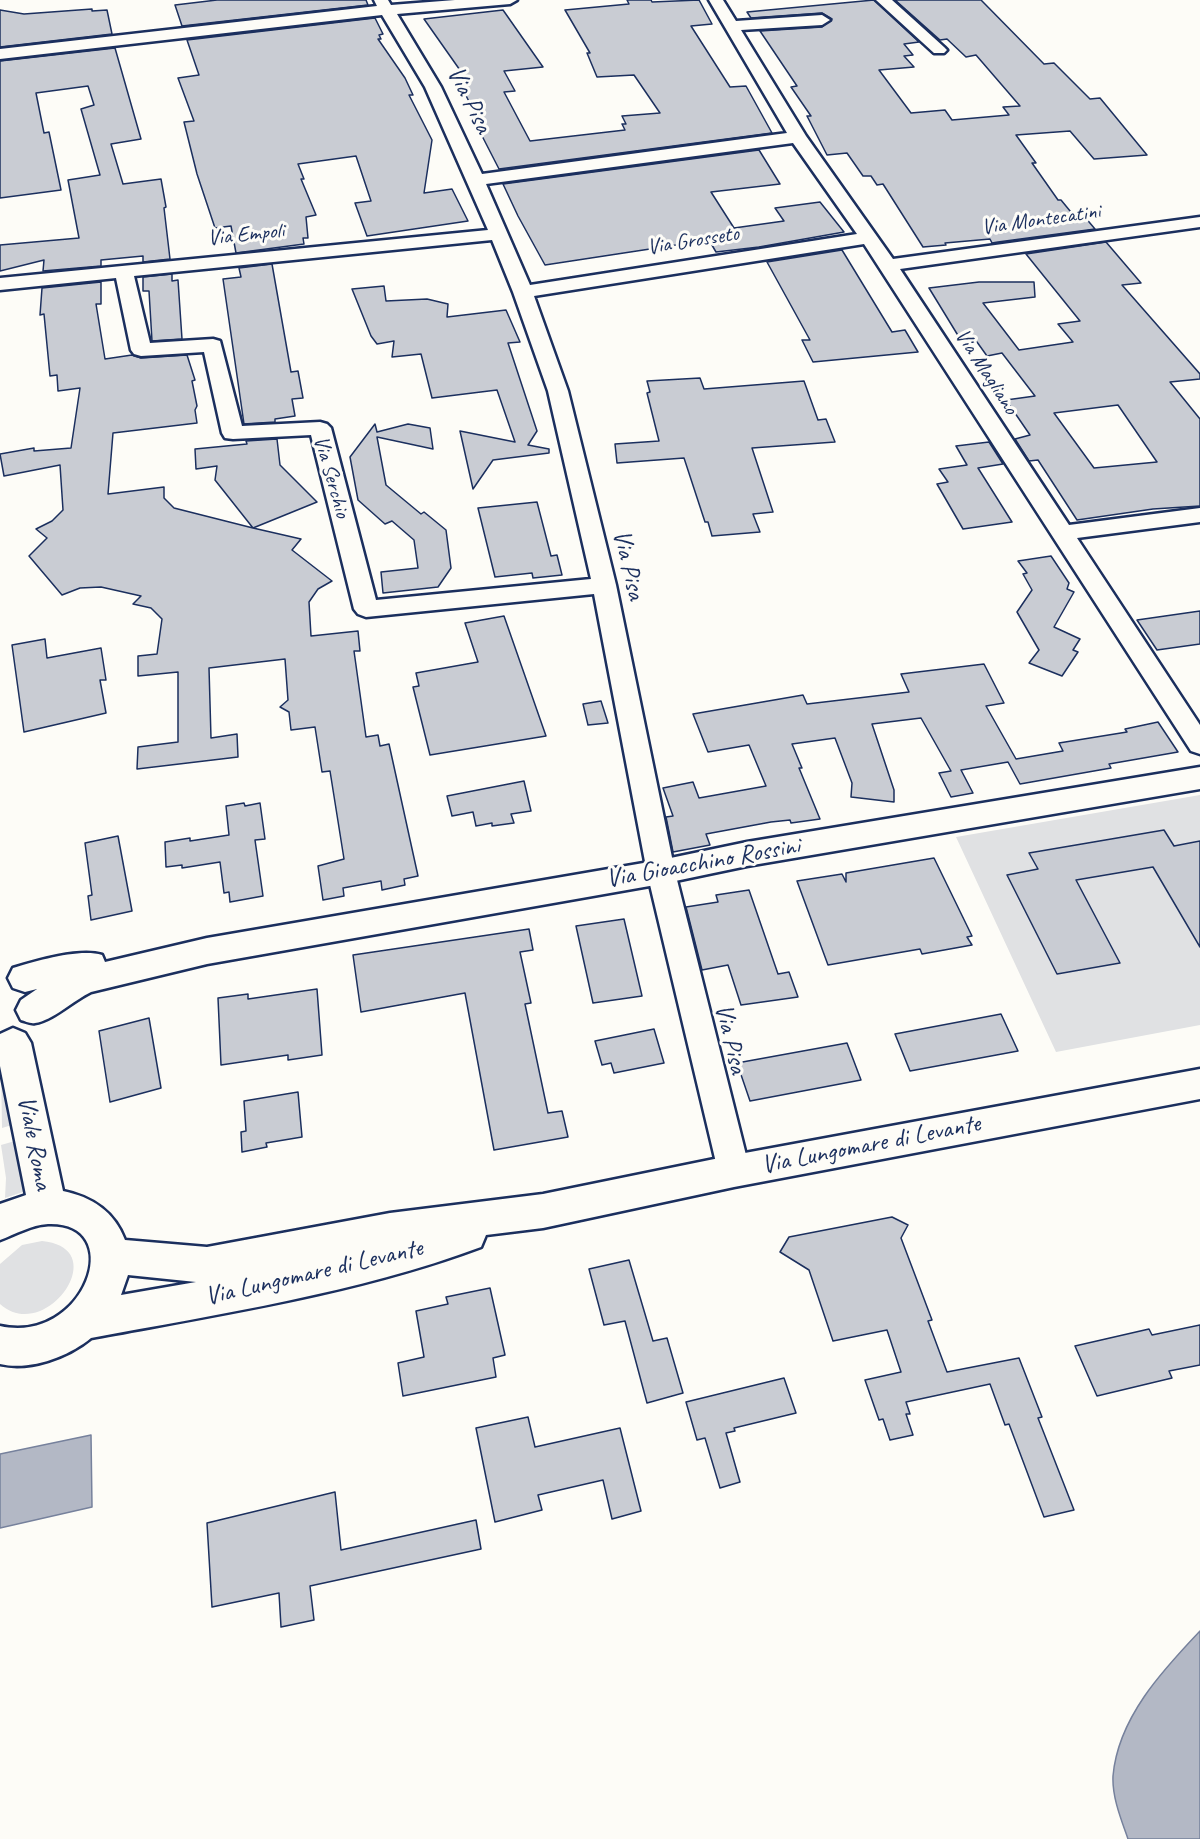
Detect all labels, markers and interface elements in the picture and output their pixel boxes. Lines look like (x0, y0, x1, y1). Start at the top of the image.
street label: Via Pisa (439, 61, 499, 139)
street label: Via Montecatini (980, 199, 1102, 241)
street label: Via Empoli (206, 218, 286, 252)
street label: Via Grosseto (645, 221, 741, 261)
street label: Via Magliano (949, 324, 1023, 420)
street label: Via Serchio (307, 433, 355, 521)
street label: Via Pisa (605, 527, 651, 603)
street label: Via Gioacchino Rossini (604, 831, 802, 895)
street label: Via Pisa (707, 1001, 753, 1077)
street label: Viale Roma (10, 1093, 58, 1193)
street label: Via Lungomare di Levante (759, 1108, 983, 1182)
street label: Via Lungomare di Levante (202, 1233, 426, 1313)

